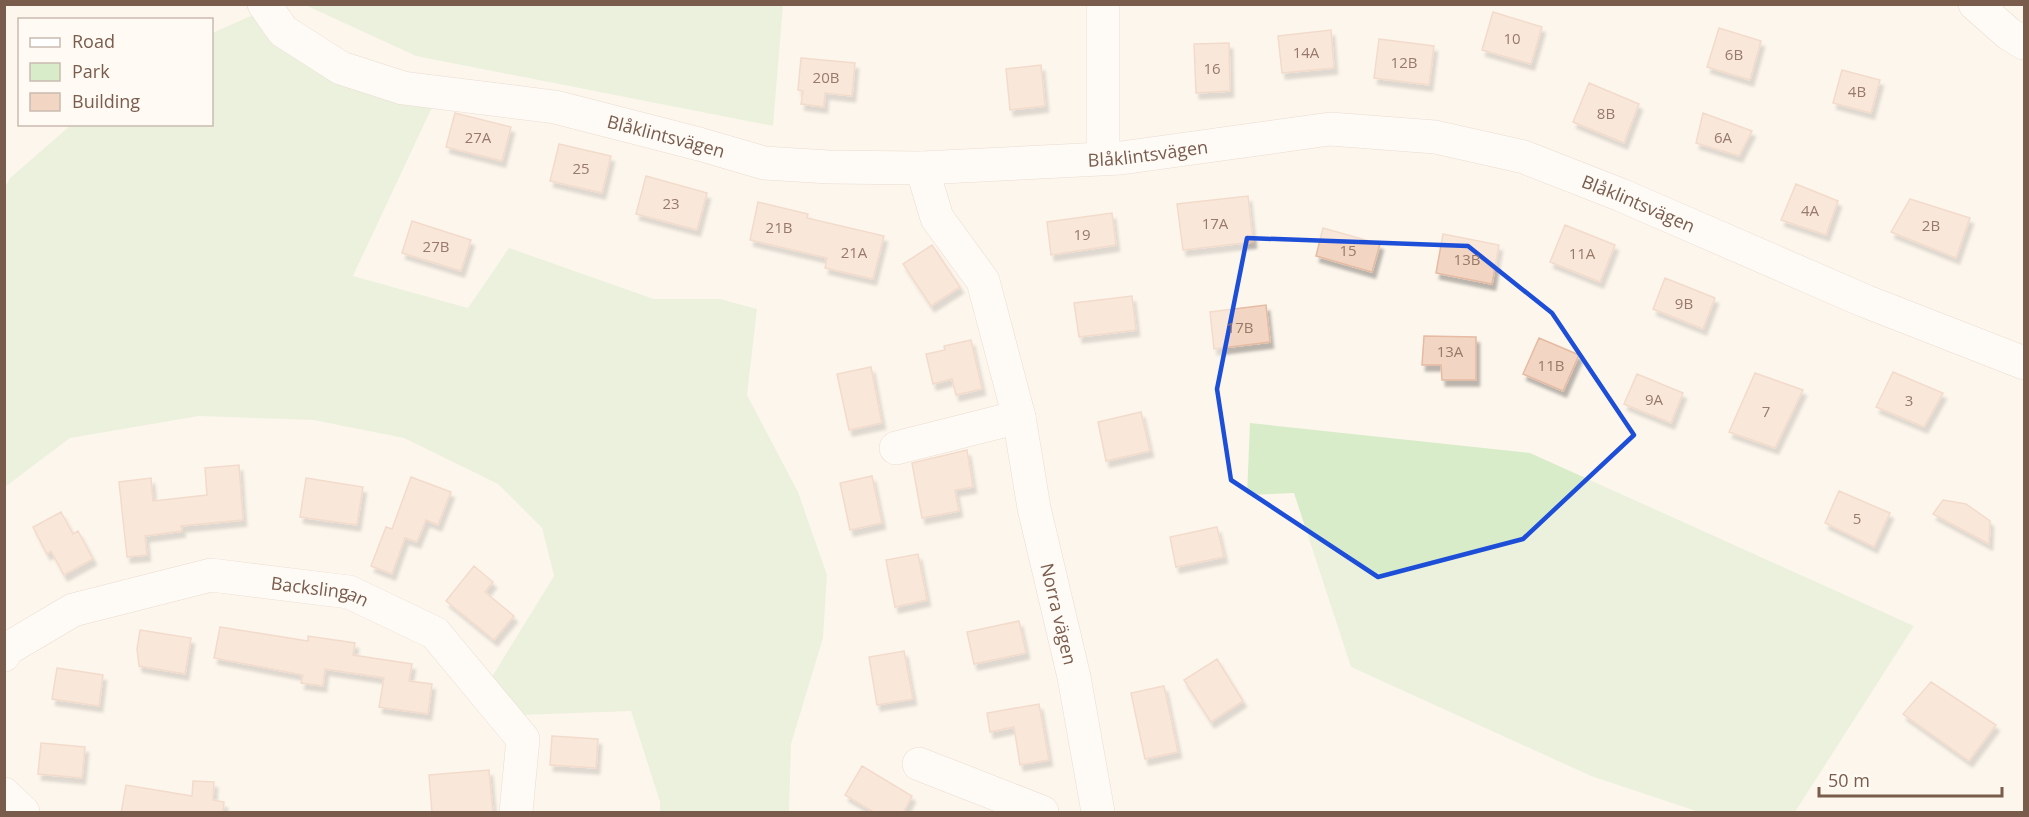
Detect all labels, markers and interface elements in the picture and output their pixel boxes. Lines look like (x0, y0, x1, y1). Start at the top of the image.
legend (18, 18, 213, 126)
house number: 10 (1503, 28, 1521, 48)
text: Road (72, 29, 115, 53)
house number: 14A (1293, 42, 1320, 62)
house number: 6B (1725, 44, 1743, 64)
house number: 12B (1391, 52, 1417, 72)
house number: 16 (1203, 58, 1221, 78)
text: Park (72, 59, 110, 83)
house number: 20B (813, 67, 839, 87)
house number: 4B (1848, 81, 1866, 101)
text: Building (72, 89, 140, 113)
house number: 8B (1597, 103, 1615, 123)
street label: Blåklintsvägen (605, 109, 728, 163)
house number: 27A (465, 127, 492, 147)
house number: 6A (1714, 127, 1733, 147)
street label: Blåklintsvägen (1087, 134, 1209, 172)
house number: 25 (572, 158, 590, 178)
street label: Blåklintsvägen (1578, 169, 1699, 238)
house number: 23 (662, 193, 680, 213)
house number: 4A (1801, 200, 1820, 220)
house number: 17A (1202, 213, 1229, 233)
house number: 2B (1922, 215, 1940, 235)
house number: 21B (766, 217, 792, 237)
house number: 19 (1073, 224, 1091, 244)
house number: 27B (423, 236, 449, 256)
house number: 15 (1339, 240, 1357, 260)
house number: 21A (841, 242, 868, 262)
house number: 11A (1569, 243, 1596, 263)
house number: 13B (1454, 249, 1480, 269)
house number: 9B (1675, 293, 1693, 313)
house number: 17B (1227, 317, 1253, 337)
house number: 13A (1437, 341, 1464, 361)
house number: 11B (1538, 355, 1564, 375)
house number: 9A (1645, 389, 1664, 409)
house number: 3 (1905, 390, 1913, 410)
house number: 7 (1762, 401, 1770, 421)
house number: 5 (1853, 508, 1861, 528)
street label: Norra vägen (1035, 561, 1083, 667)
street label: Backslingan (270, 570, 373, 612)
scale bar (1819, 760, 2002, 798)
text: 50 m (1828, 768, 1870, 792)

